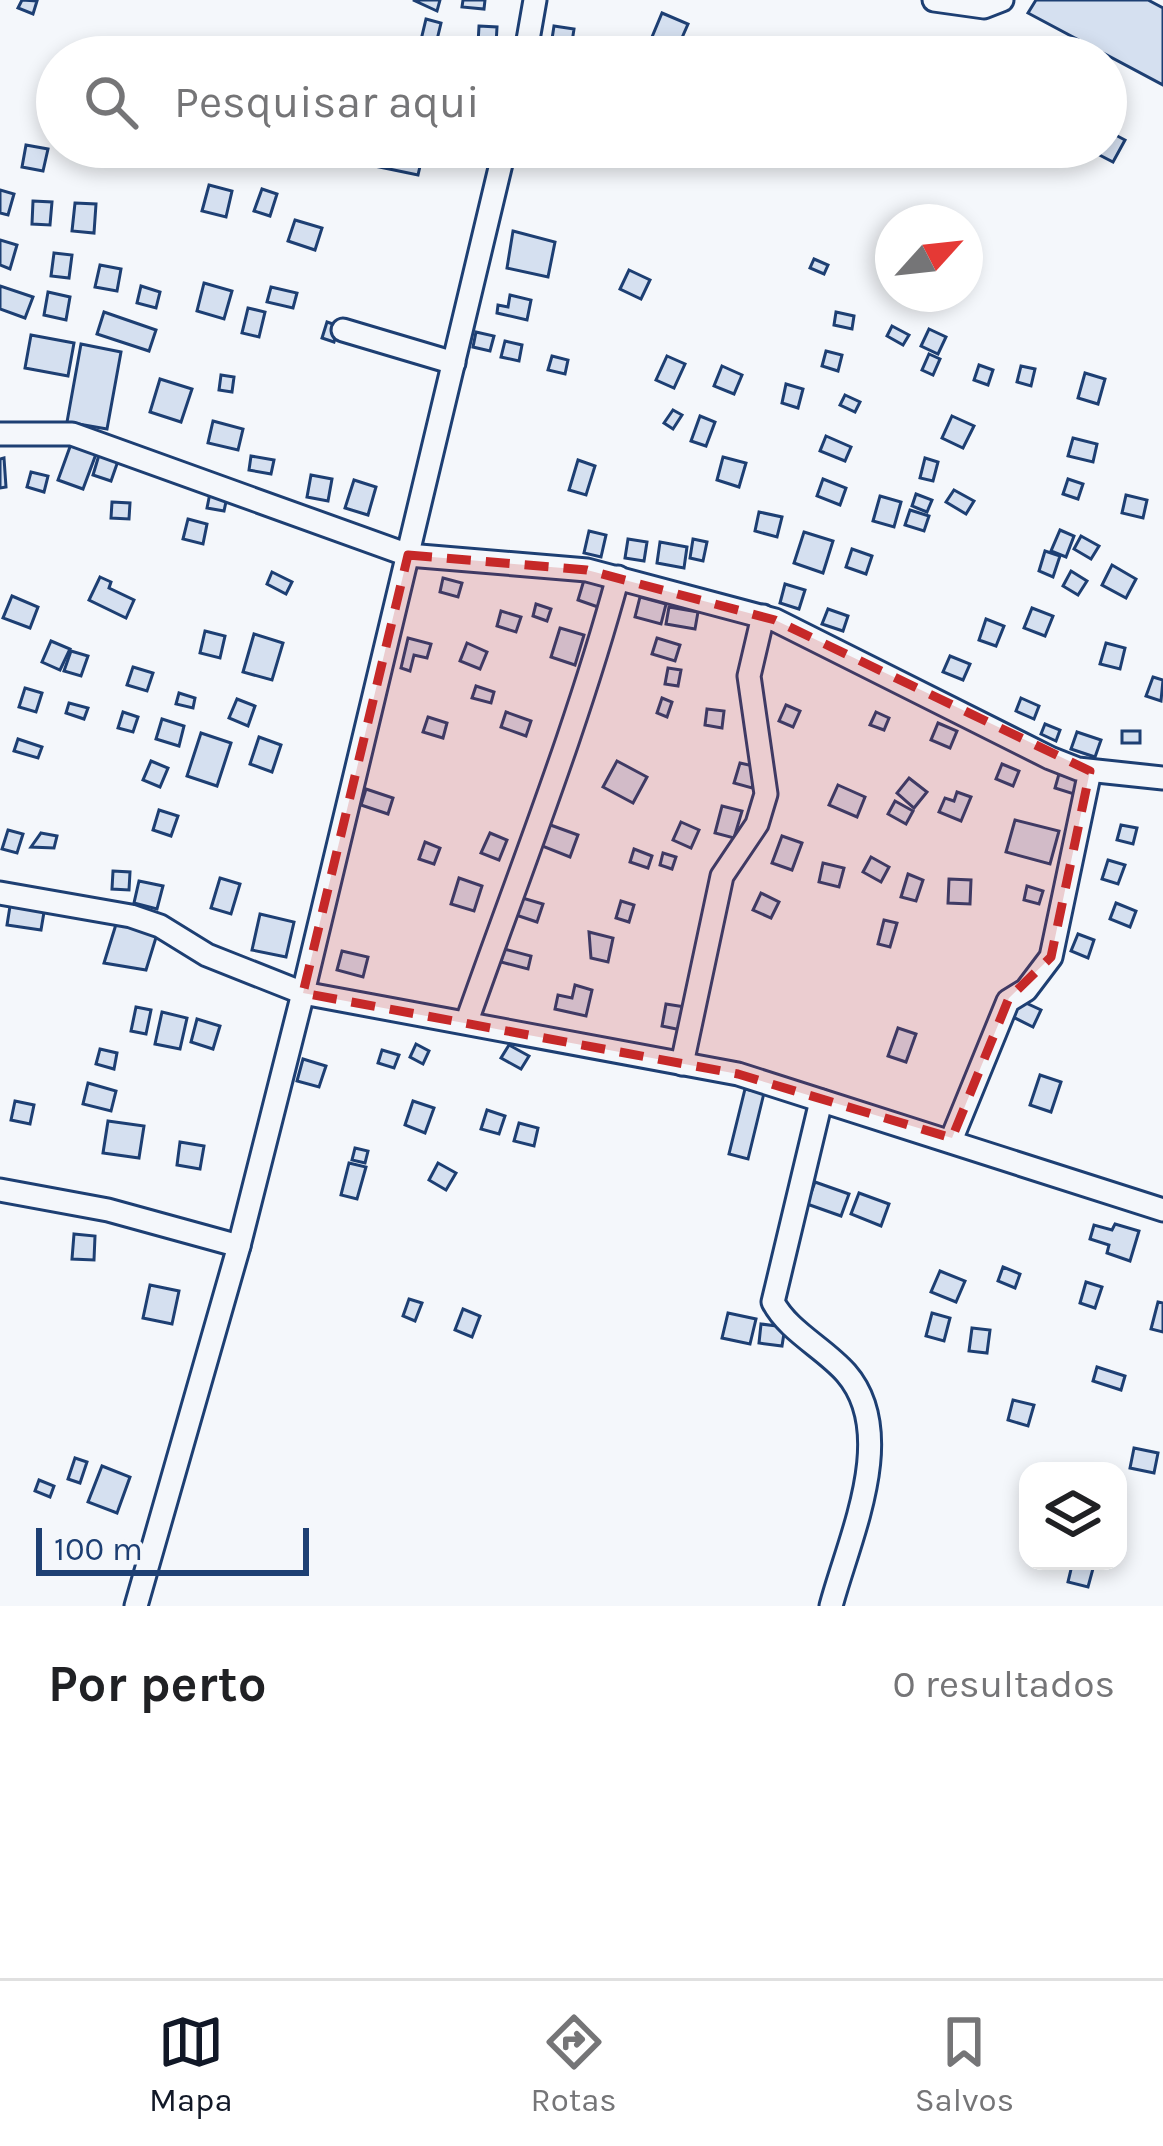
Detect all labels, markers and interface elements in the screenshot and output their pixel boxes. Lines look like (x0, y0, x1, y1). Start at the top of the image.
search box (36, 36, 1127, 168)
icon: search (78, 69, 144, 135)
text: Pesquisar aqui (174, 76, 480, 128)
north arrow (875, 204, 983, 312)
map controls (1019, 1462, 1127, 1570)
button: layers (1019, 1462, 1127, 1570)
scale bar (36, 1522, 309, 1575)
text: 100 m (54, 1530, 143, 1568)
text: Por perto (48, 1654, 267, 1714)
text: 0 resultados (892, 1661, 1115, 1707)
tab: Mapa (149, 2009, 233, 2119)
tab: Rotas (531, 2009, 617, 2119)
tab: Salvos (915, 2009, 1014, 2119)

